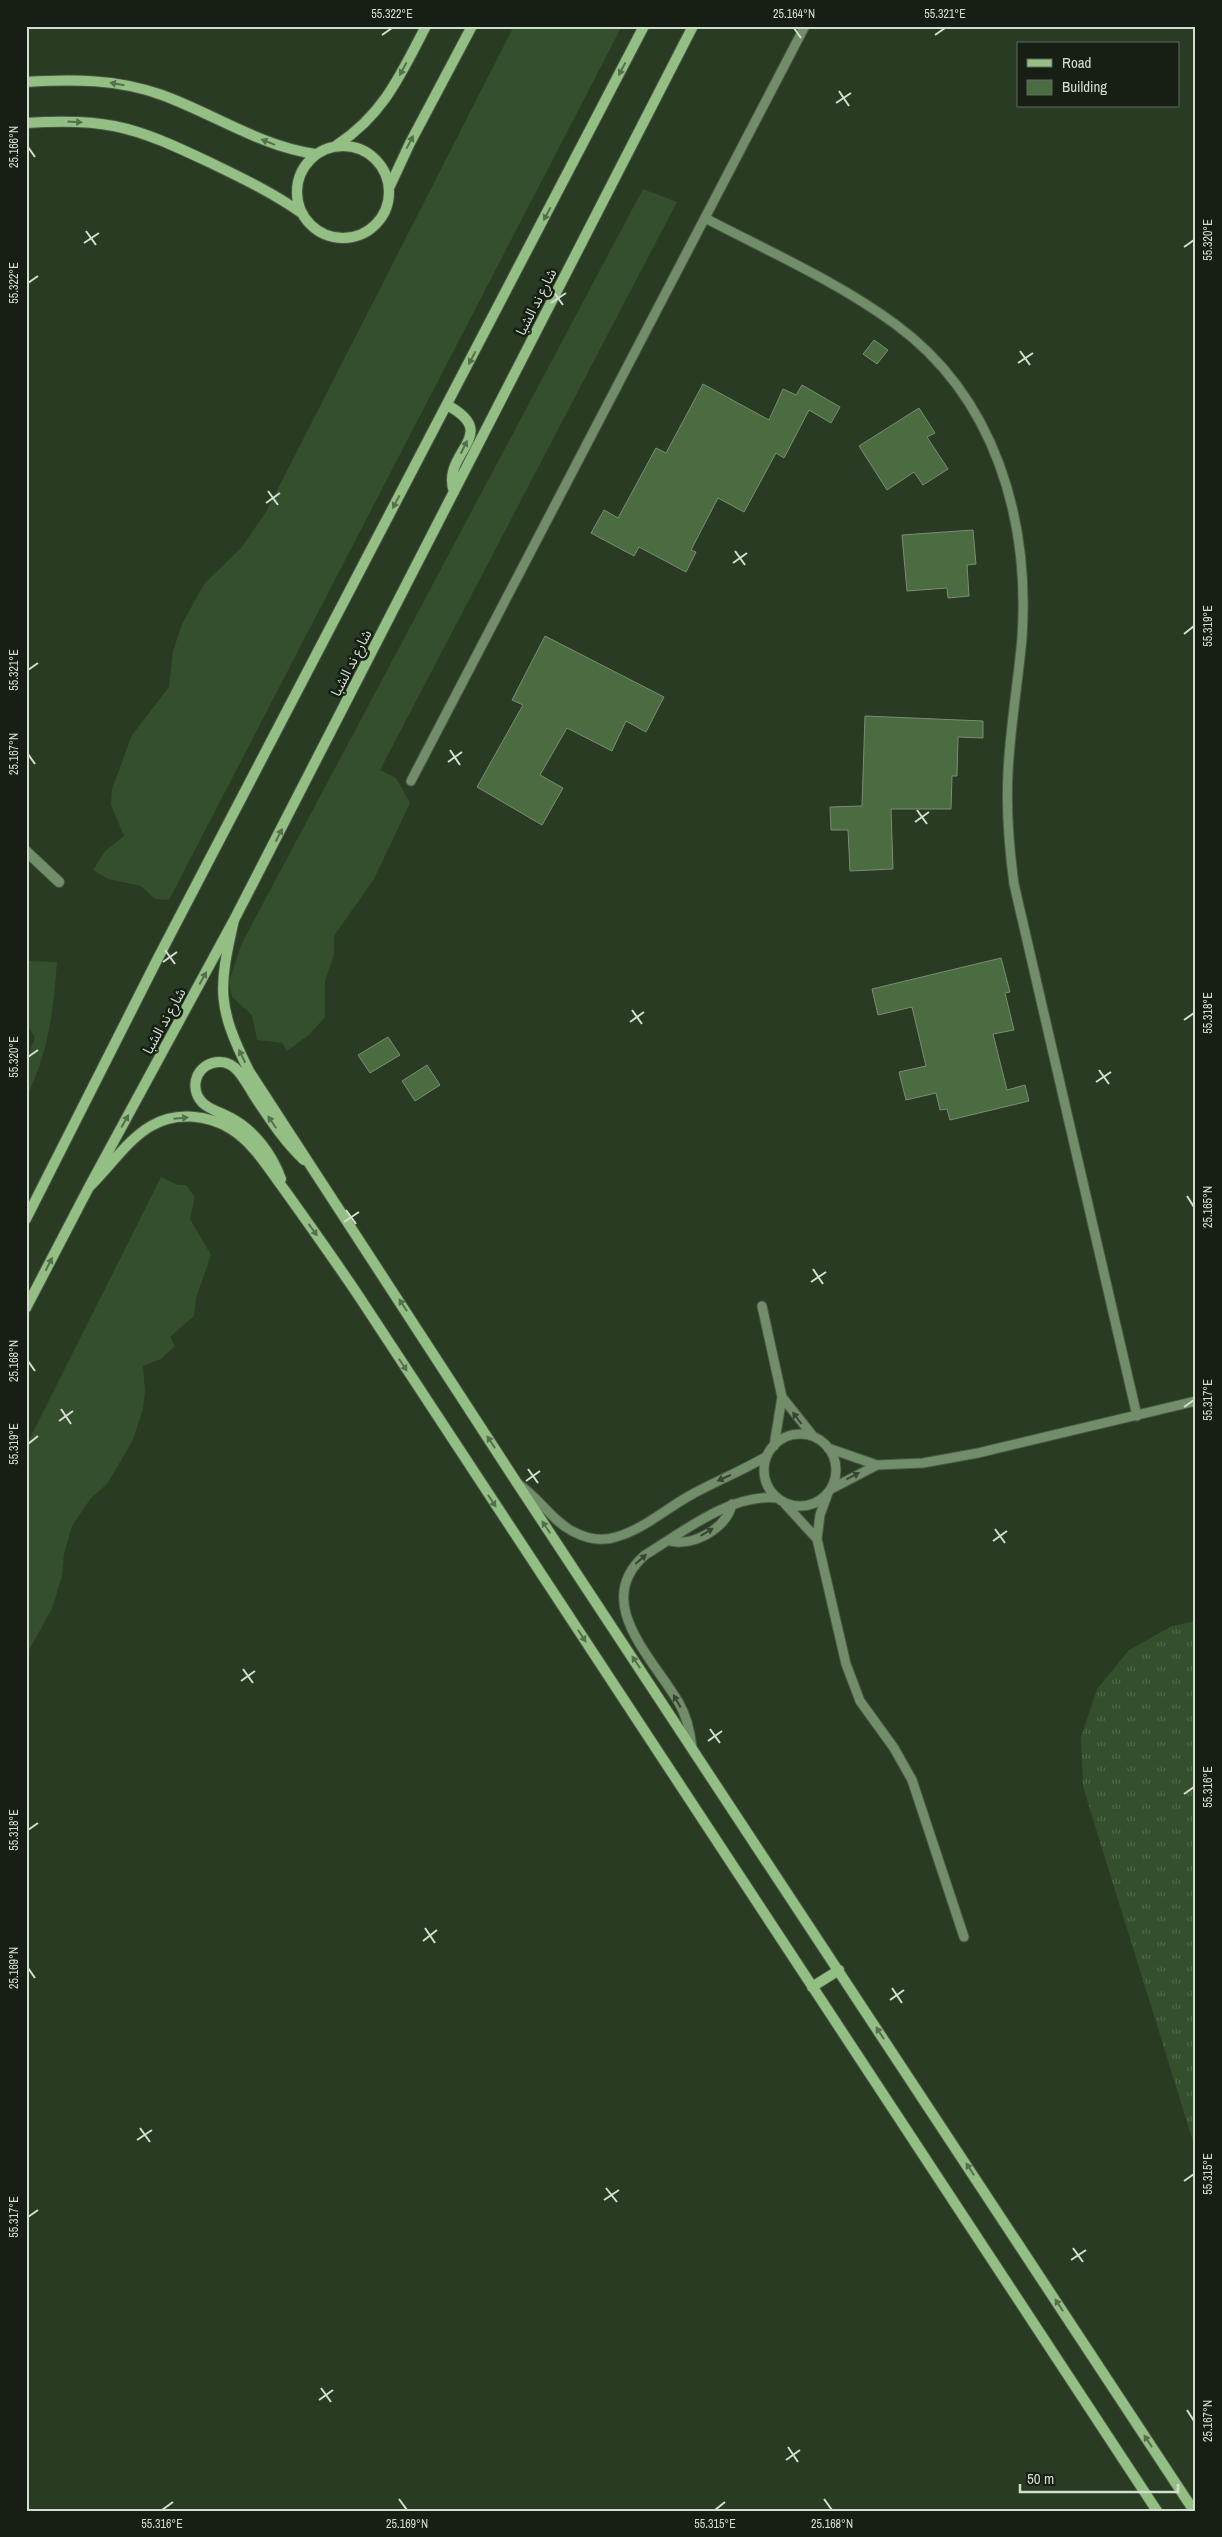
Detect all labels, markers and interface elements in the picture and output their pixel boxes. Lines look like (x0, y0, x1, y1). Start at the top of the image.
text: 55.322°E (371, 6, 413, 22)
text: 25.164°N (773, 6, 815, 22)
text: 55.321°E (924, 6, 966, 22)
legend (1017, 42, 1180, 108)
text: Road (1062, 52, 1091, 73)
one-way arrow (399, 62, 407, 77)
one-way arrow (618, 62, 626, 77)
text: Building (1062, 76, 1107, 97)
one-way arrow (109, 79, 125, 87)
one-way arrow (67, 118, 83, 126)
text: 25.166°N (6, 126, 22, 168)
one-way arrow (406, 135, 414, 149)
one-way arrow (260, 138, 275, 146)
one-way arrow (543, 206, 551, 221)
text: 55.320°E (1200, 219, 1216, 261)
text: 55.322°E (6, 262, 22, 304)
street label: شارع ند الشبا (511, 266, 562, 339)
one-way arrow (467, 351, 476, 364)
one-way arrow (461, 440, 469, 454)
one-way arrow (392, 494, 400, 509)
text: 55.319°E (1200, 605, 1216, 647)
street label: شارع ند الشبا (326, 627, 377, 700)
text: 55.321°E (6, 649, 22, 691)
text: 25.167°N (6, 733, 22, 775)
one-way arrow (275, 827, 283, 842)
one-way arrow (199, 971, 207, 986)
street label: شارع ند الشبا (139, 985, 191, 1058)
text: 55.318°E (1200, 992, 1216, 1034)
text: 55.320°E (6, 1036, 22, 1078)
one-way arrow (238, 1049, 246, 1063)
one-way arrow (174, 1113, 190, 1121)
one-way arrow (121, 1114, 129, 1128)
one-way arrow (267, 1115, 276, 1128)
text: 25.165°N (1200, 1186, 1216, 1228)
one-way arrow (308, 1223, 318, 1237)
one-way arrow (45, 1257, 53, 1272)
one-way arrow (398, 1299, 408, 1312)
text: 25.168°N (6, 1340, 22, 1382)
one-way arrow (398, 1358, 408, 1372)
text: 55.317°E (1200, 1379, 1216, 1421)
one-way arrow (792, 1411, 802, 1425)
text: 55.319°E (6, 1423, 22, 1465)
one-way arrow (486, 1436, 496, 1449)
one-way arrow (846, 1472, 861, 1480)
one-way arrow (717, 1475, 731, 1483)
one-way arrow (487, 1494, 497, 1507)
one-way arrow (541, 1520, 551, 1533)
one-way arrow (700, 1528, 713, 1537)
one-way arrow (634, 1554, 647, 1565)
one-way arrow (577, 1630, 586, 1643)
one-way arrow (631, 1655, 641, 1669)
one-way arrow (673, 1694, 682, 1707)
text: 55.316°E (1200, 1766, 1216, 1808)
text: 55.318°E (6, 1809, 22, 1851)
text: 25.169°N (6, 1947, 22, 1989)
one-way arrow (875, 2027, 885, 2040)
text: 55.315°E (1200, 2153, 1216, 2195)
one-way arrow (965, 2163, 974, 2176)
text: 55.317°E (6, 2196, 22, 2238)
one-way arrow (1054, 2298, 1064, 2312)
text: 25.167°N (1200, 2400, 1216, 2442)
one-way arrow (1143, 2434, 1153, 2447)
scale bar (1020, 2462, 1177, 2494)
text: 50 m (1027, 2468, 1054, 2489)
text: 55.316°E (141, 2516, 183, 2532)
text: 25.169°N (386, 2516, 428, 2532)
text: 55.315°E (694, 2516, 736, 2532)
text: 25.168°N (811, 2516, 853, 2532)

